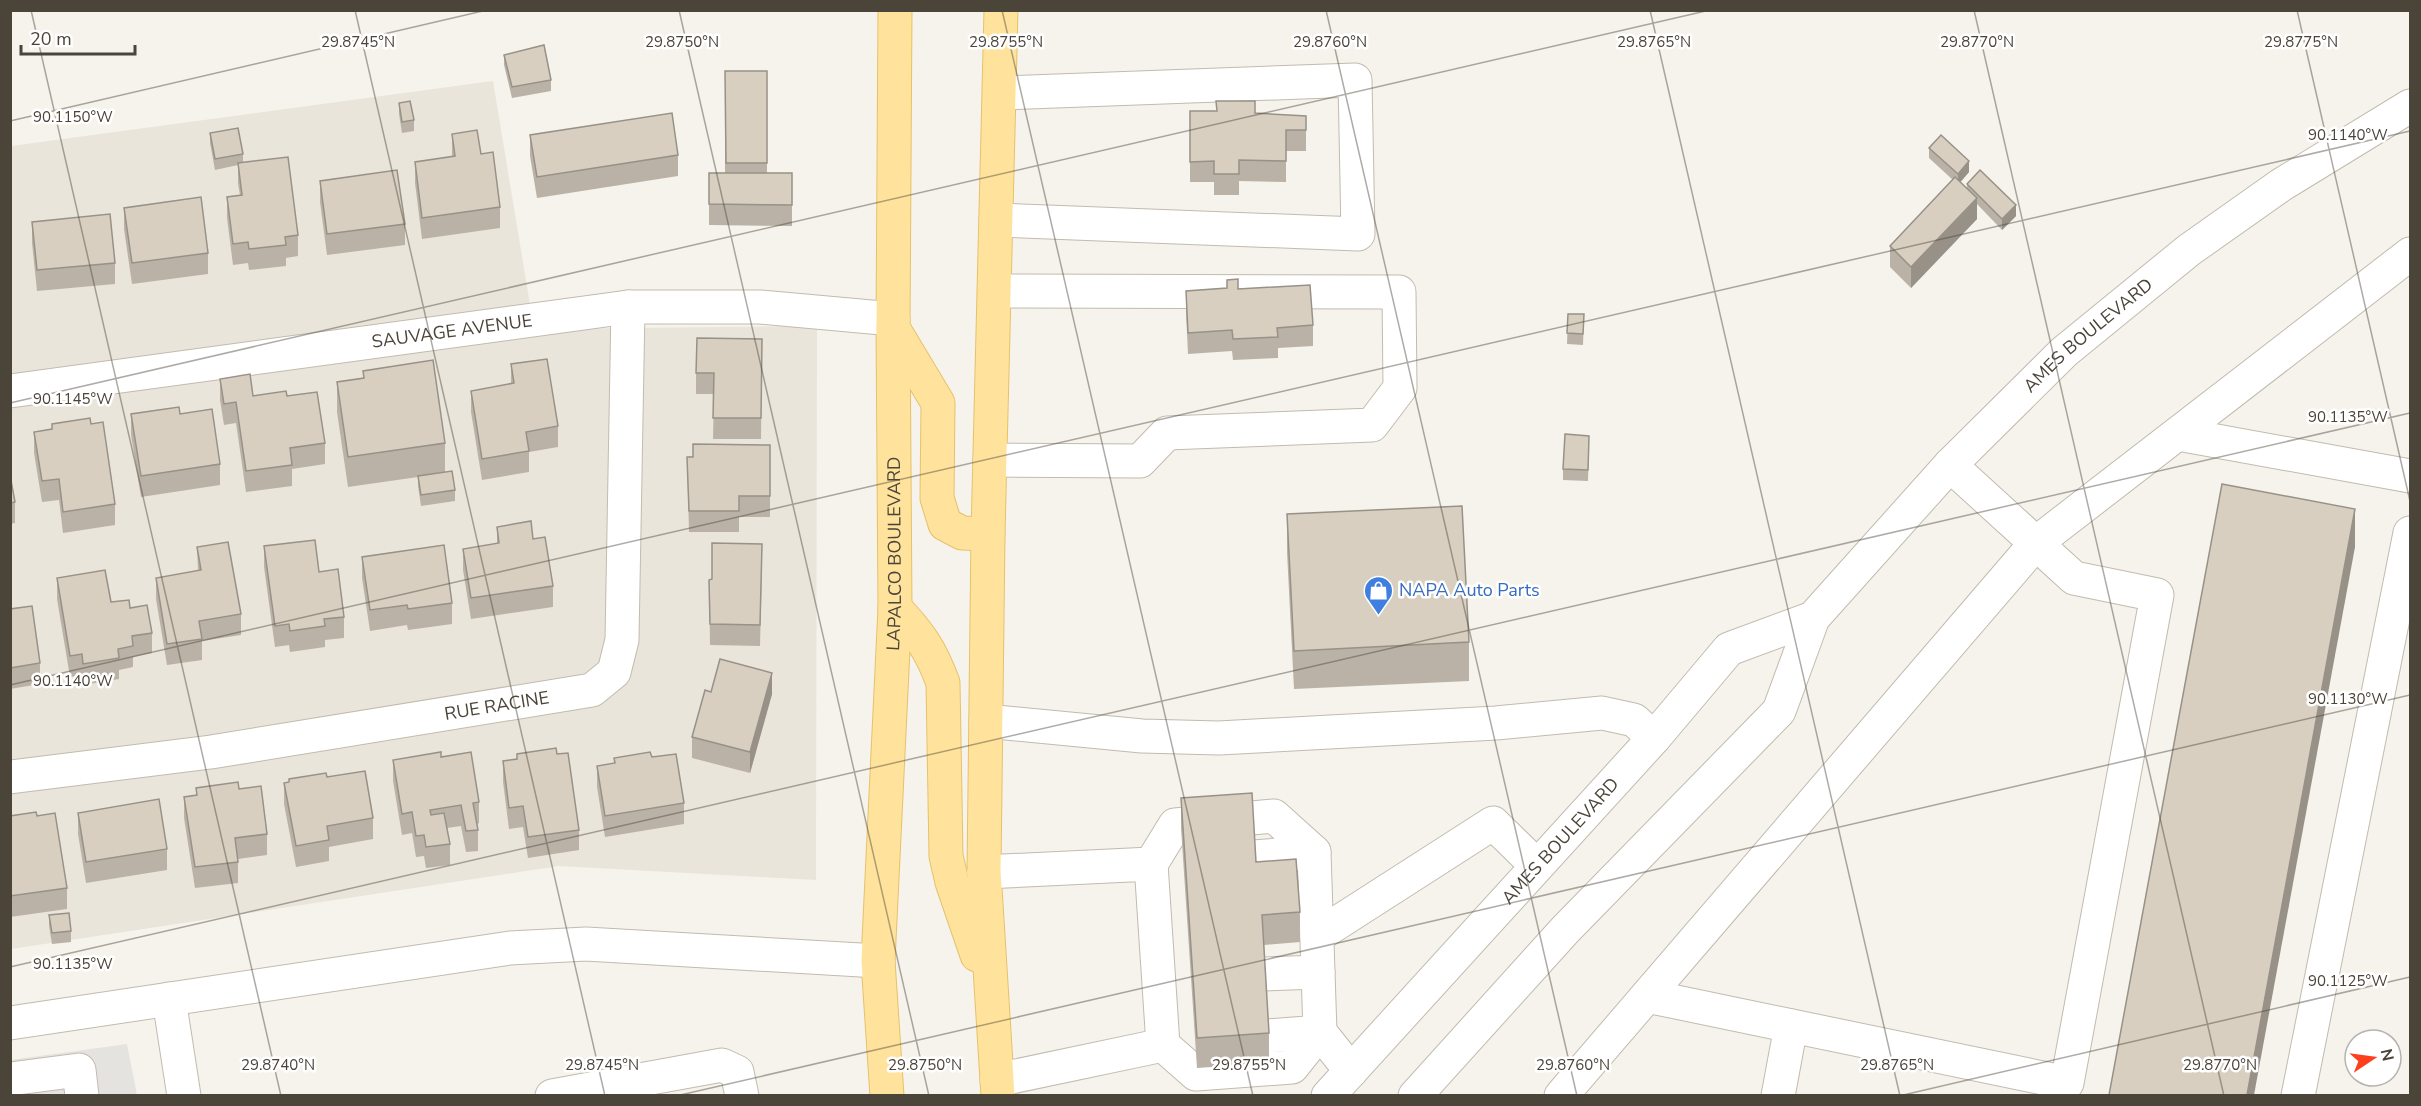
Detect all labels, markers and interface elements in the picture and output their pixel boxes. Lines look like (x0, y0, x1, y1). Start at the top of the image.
scale bar (21, 18, 135, 56)
text: 20 m (30, 27, 72, 51)
text: 29.8745°N (321, 32, 395, 52)
text: 29.8750°N (645, 32, 719, 52)
text: 29.8755°N (969, 32, 1043, 52)
text: 29.8760°N (1293, 32, 1367, 52)
text: 29.8765°N (1617, 32, 1691, 52)
text: 29.8770°N (1940, 32, 2014, 52)
text: 29.8775°N (2264, 32, 2338, 52)
text: 90.1150°W (33, 107, 113, 127)
text: 90.1140°W (2308, 125, 2388, 145)
street label: AMES BOULEVARD (2018, 272, 2158, 398)
street label: SAUVAGE AVENUE (370, 308, 534, 354)
text: 90.1145°W (33, 389, 113, 409)
text: 90.1135°W (2308, 407, 2388, 427)
street label: LAPALCO BOULEVARD (881, 456, 907, 651)
shop icon: NAPA Auto Parts (1362, 574, 1394, 616)
place label: NAPA Auto Parts (1399, 578, 1540, 602)
text: 90.1140°W (33, 671, 113, 691)
street label: RUE RACINE (443, 685, 551, 726)
text: 90.1130°W (2308, 689, 2388, 709)
street label: AMES BOULEVARD (1496, 772, 1624, 910)
text: 90.1135°W (33, 954, 113, 974)
text: 90.1125°W (2308, 971, 2388, 991)
north arrow (2343, 1028, 2403, 1088)
text: N (2375, 1047, 2399, 1063)
text: 29.8740°N (241, 1055, 315, 1075)
text: 29.8745°N (565, 1055, 639, 1075)
text: 29.8750°N (888, 1055, 962, 1075)
text: 29.8755°N (1212, 1055, 1286, 1075)
text: 29.8760°N (1536, 1055, 1610, 1075)
text: 29.8765°N (1860, 1055, 1934, 1075)
text: 29.8770°N (2183, 1055, 2257, 1075)

